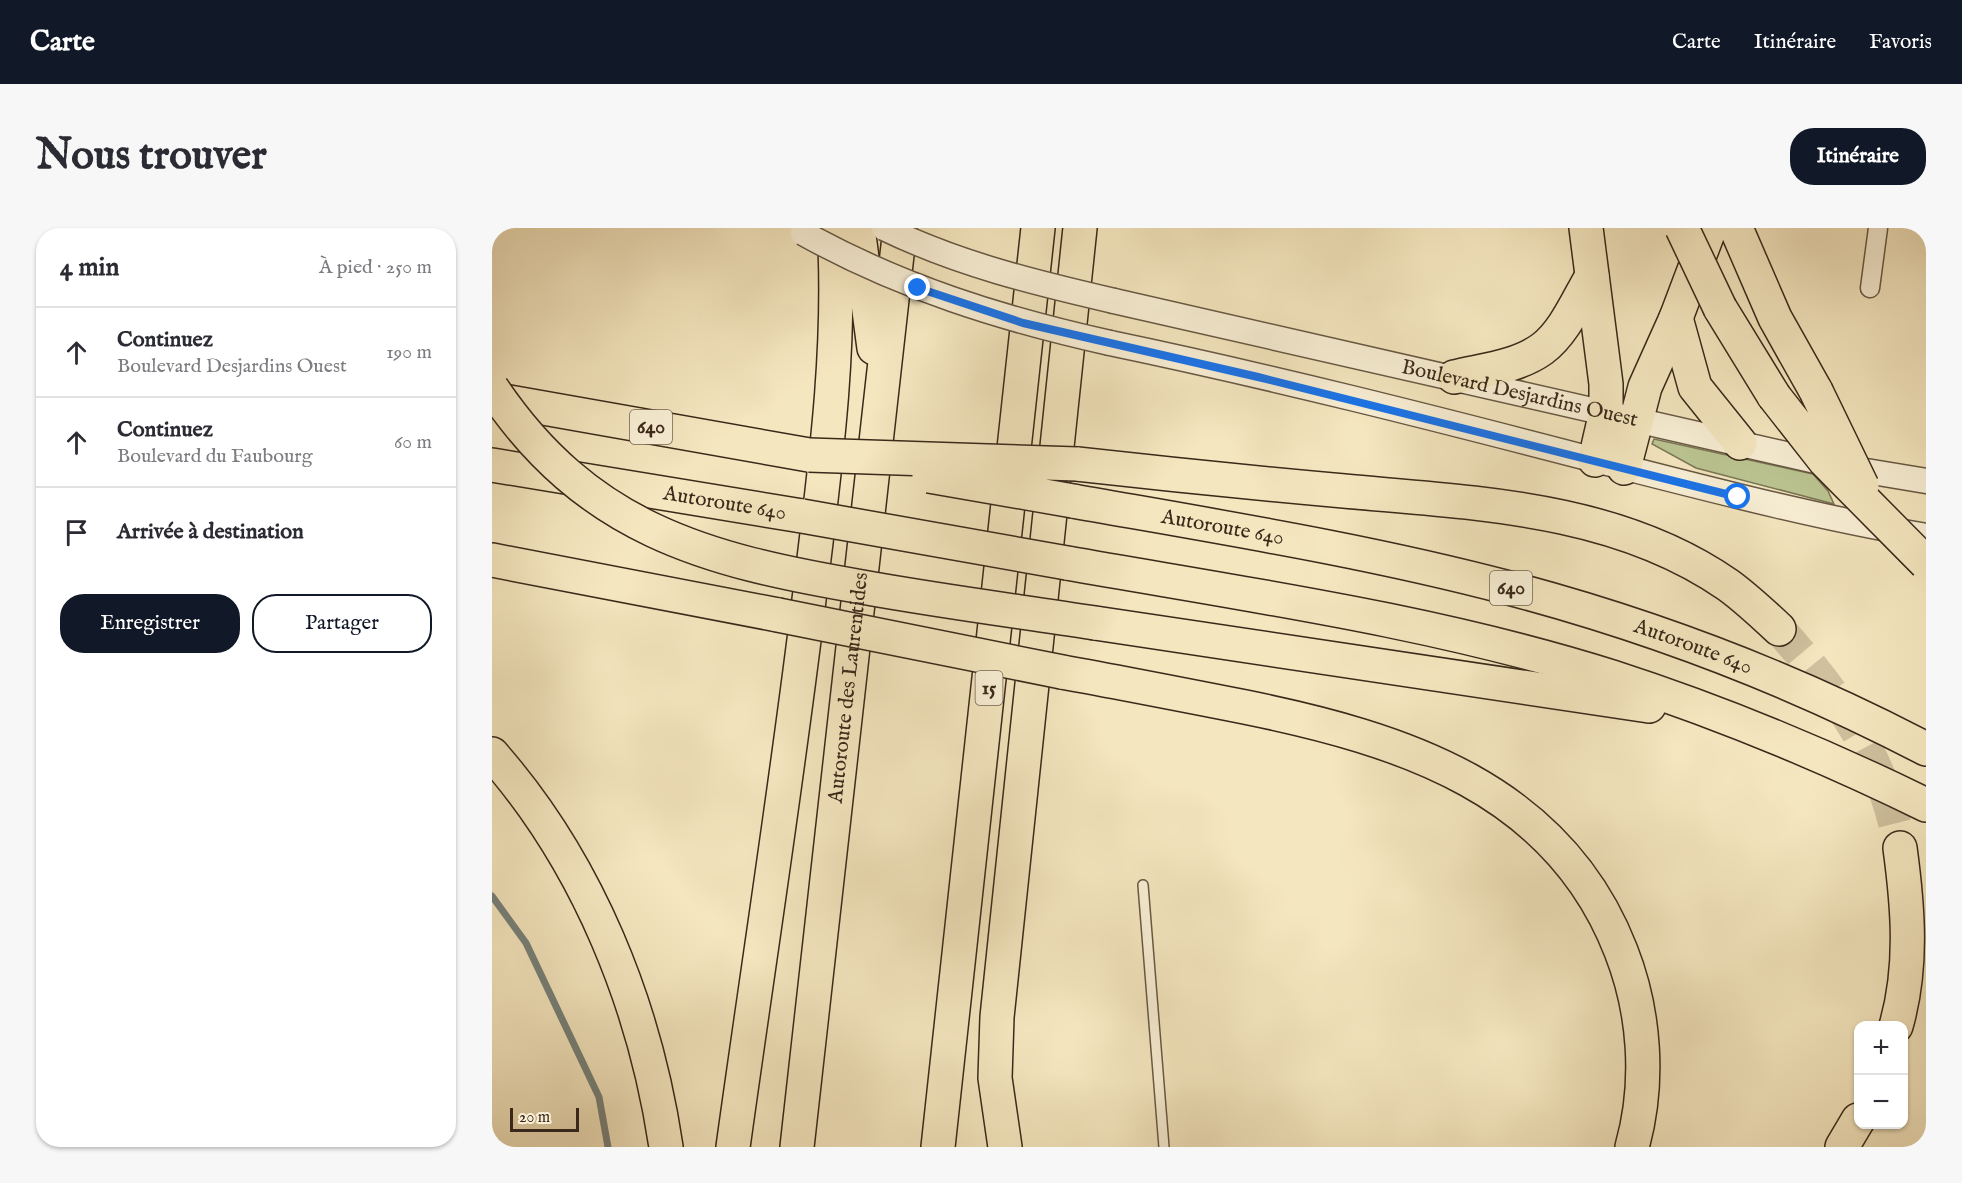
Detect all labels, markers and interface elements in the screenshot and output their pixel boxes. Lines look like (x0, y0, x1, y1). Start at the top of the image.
text: Carte (30, 25, 95, 60)
text: Carte (1672, 29, 1721, 56)
text: Itinéraire (1754, 29, 1836, 56)
text: Favoris (1869, 29, 1932, 56)
button: Itinéraire (1790, 128, 1926, 185)
text: Nous trouver (36, 130, 267, 183)
text: 4 min (60, 251, 119, 284)
text: À pied · 250 m (319, 255, 432, 280)
route end (904, 274, 930, 300)
text: Continuez (117, 326, 213, 354)
icon: ahead (60, 336, 93, 369)
text: 190 m (386, 340, 432, 365)
street label: Boulevard Desjardins Ouest (1399, 353, 1640, 433)
text: Boulevard Desjardins Ouest (117, 354, 347, 379)
road number: 640 (630, 410, 672, 444)
text: Continuez (117, 416, 213, 444)
icon: ahead (60, 426, 93, 459)
text: 60 m (394, 430, 432, 455)
text: Boulevard du Faubourg (117, 444, 312, 469)
street label: Autoroute 640 (660, 480, 788, 527)
route start (1724, 483, 1750, 509)
street label: Autoroute 640 (1158, 503, 1286, 552)
icon: arrive (60, 516, 93, 549)
text: Arrivée à destination (117, 518, 304, 546)
street label: Autoroute des Laurentides (822, 571, 875, 806)
road number: 640 (1490, 571, 1532, 605)
button: Enregistrer (60, 594, 240, 653)
button: Partager (252, 594, 432, 653)
street label: Autoroute 640 (1629, 612, 1756, 681)
road number: 15 (976, 671, 1002, 705)
map controls (1854, 1021, 1908, 1129)
button: + (1854, 1021, 1908, 1075)
button: − (1854, 1075, 1908, 1129)
scale bar (510, 1105, 579, 1132)
text: 20 m (519, 1108, 550, 1128)

